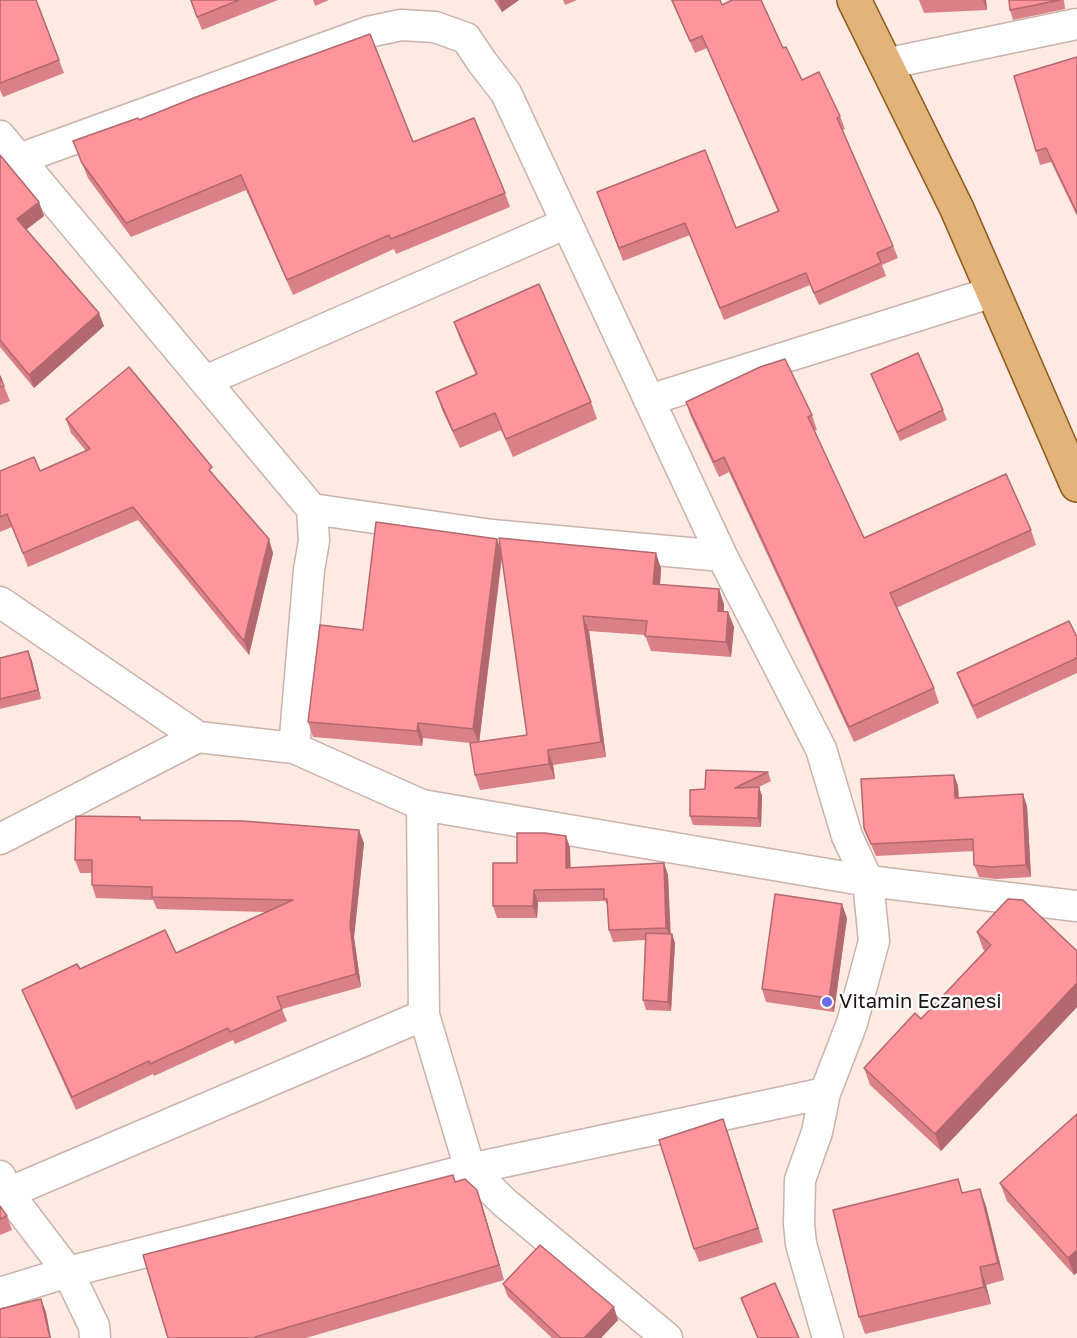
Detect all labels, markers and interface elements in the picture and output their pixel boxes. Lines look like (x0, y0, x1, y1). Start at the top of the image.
place label: Vitamin Eczanesi (839, 990, 1002, 1014)
marker: Vitamin Eczanesi (820, 995, 834, 1009)

